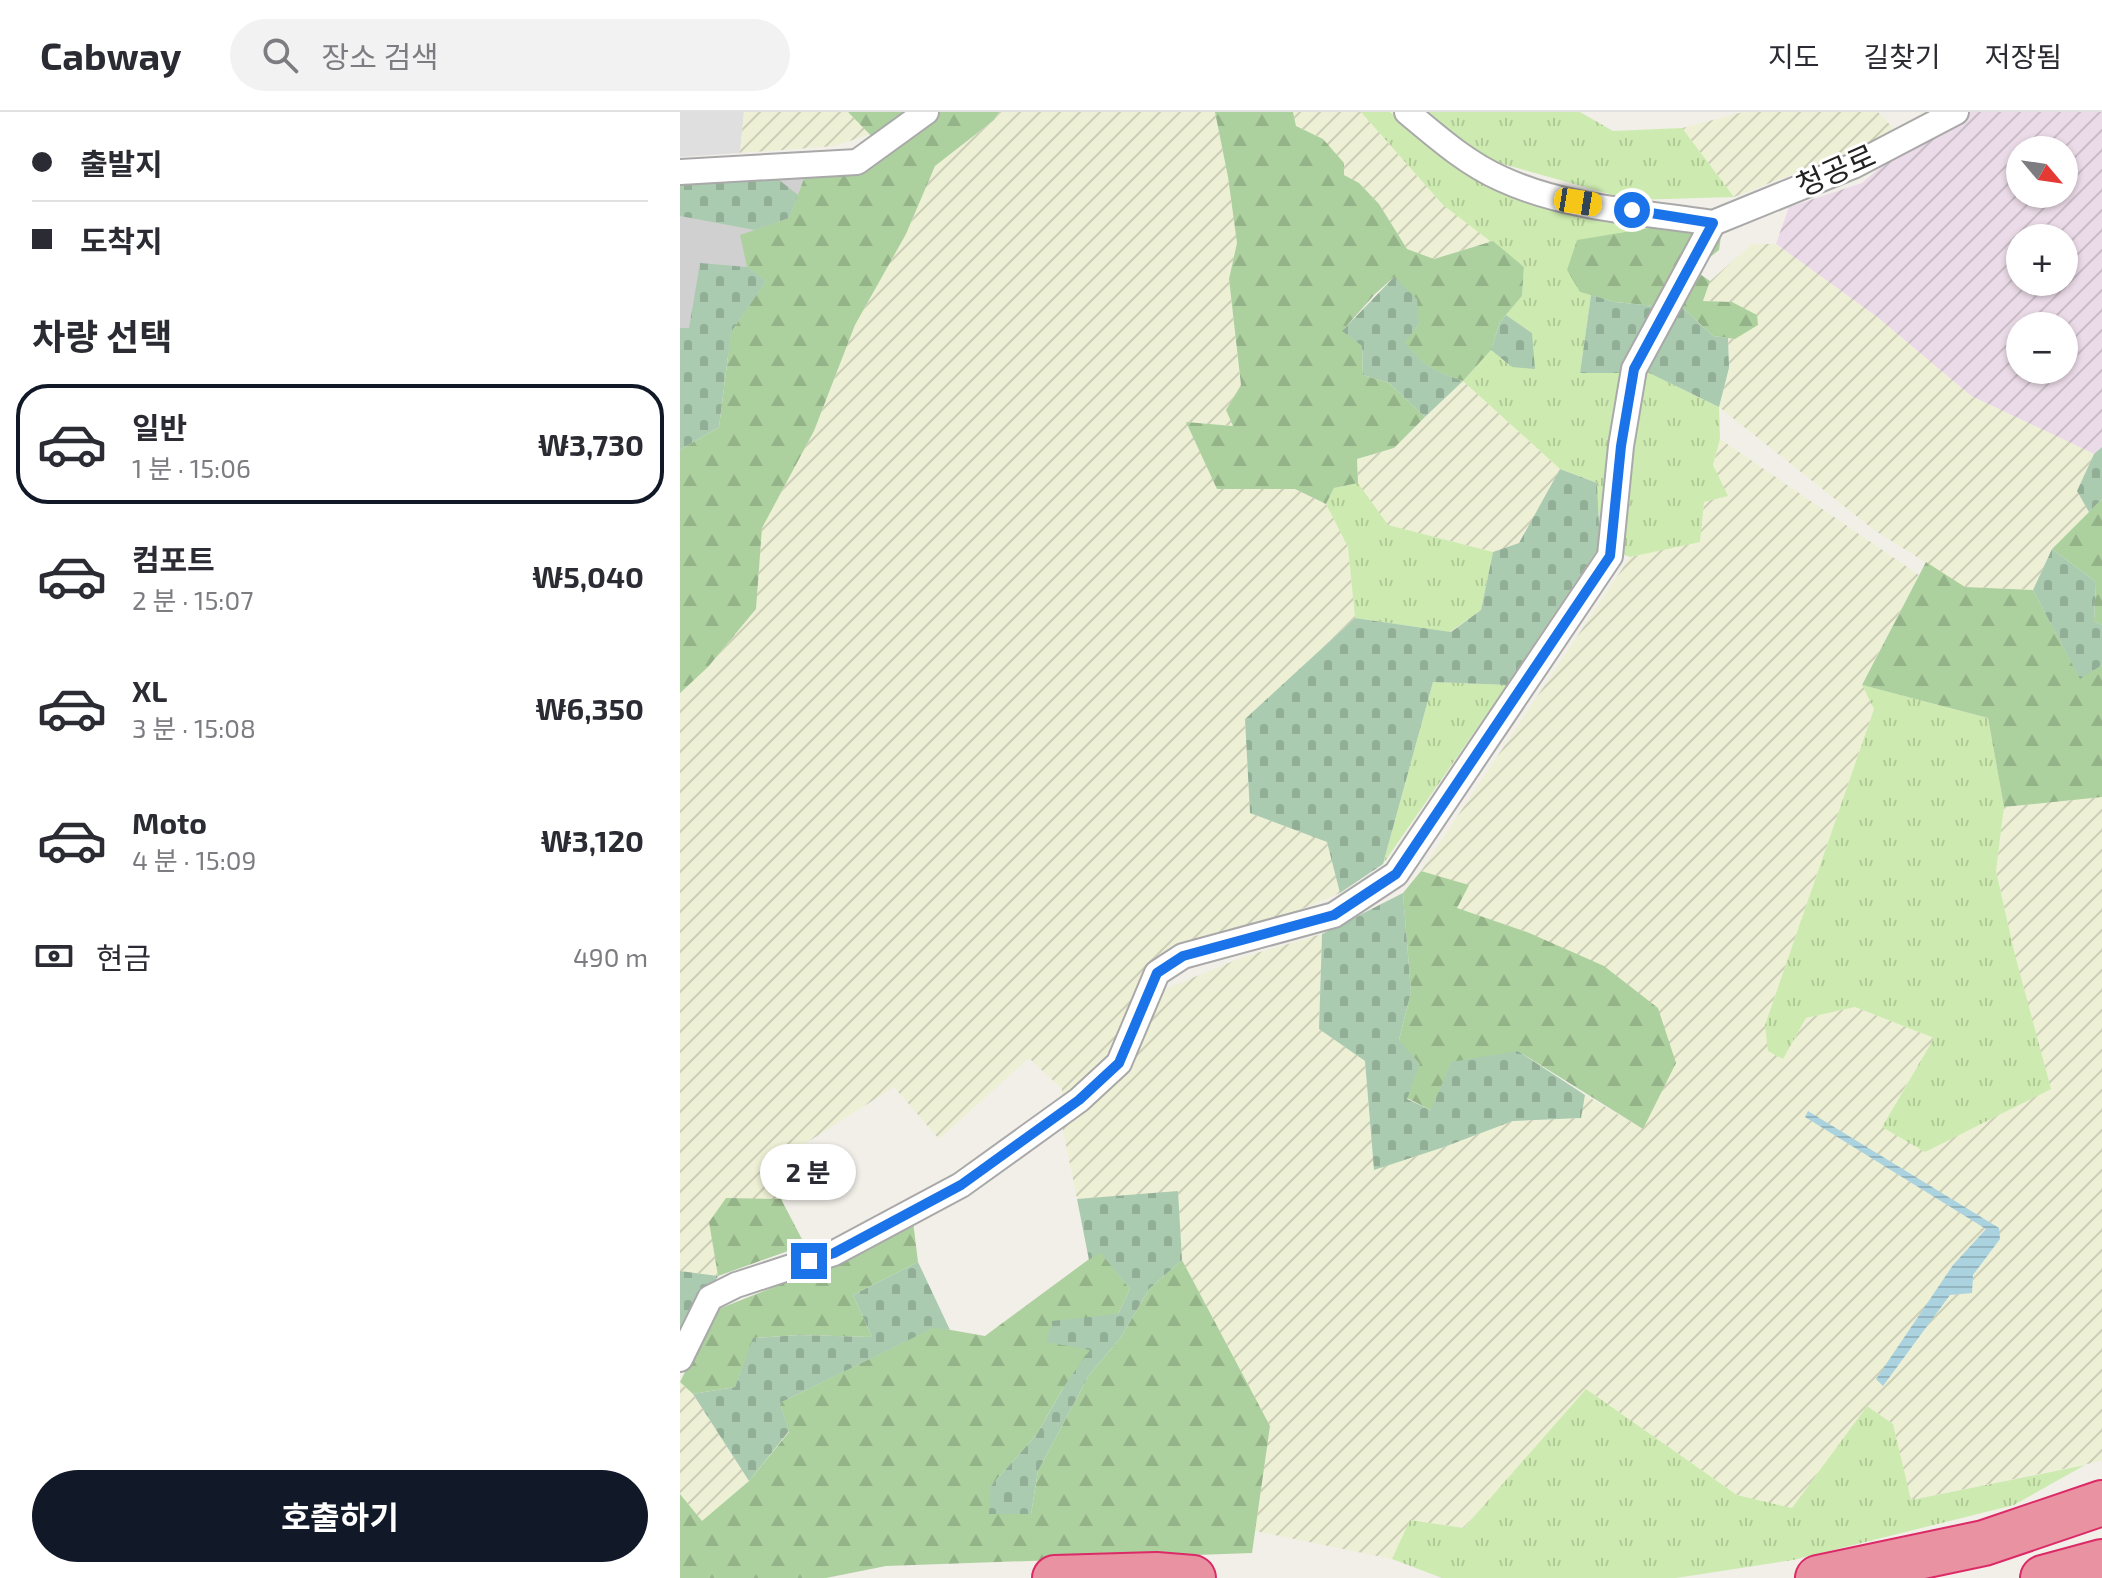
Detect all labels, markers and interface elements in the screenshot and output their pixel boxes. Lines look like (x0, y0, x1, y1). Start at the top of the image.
search box (230, 19, 790, 91)
text: Cabway (40, 32, 182, 78)
icon: search (258, 33, 302, 77)
text: 장소 검색 (322, 38, 439, 74)
text: 지도 (1768, 39, 1819, 73)
text: 길찾기 (1863, 39, 1941, 73)
text: 저장됨 (1985, 39, 2062, 73)
street label: 청공로 (1790, 136, 1880, 202)
north arrow (2006, 136, 2078, 208)
map controls (2006, 136, 2078, 384)
text: 출발지 (80, 145, 163, 181)
car (1552, 186, 1604, 218)
route start (1614, 192, 1650, 228)
text: 도착지 (80, 222, 163, 258)
button: + (2006, 224, 2078, 296)
button: − (2006, 312, 2078, 384)
text: 차량 선택 (32, 314, 172, 357)
icon: car (36, 408, 108, 480)
text: 일반 (132, 409, 187, 445)
text: ₩3,730 (538, 426, 644, 462)
text: 1 분 · 15:06 (132, 452, 251, 483)
icon: car (36, 540, 108, 612)
text: 컴포트 (132, 541, 215, 577)
text: ₩5,040 (532, 558, 644, 594)
text: 2 분 · 15:07 (132, 584, 253, 615)
icon: car (36, 672, 108, 744)
text: XL (132, 672, 167, 708)
text: ₩6,350 (536, 690, 644, 726)
text: 3 분 · 15:08 (132, 712, 256, 743)
icon: car (36, 804, 108, 876)
text: Moto (132, 804, 207, 840)
text: ₩3,120 (541, 822, 644, 858)
text: 4 분 · 15:09 (132, 844, 256, 875)
icon: cash (32, 934, 76, 978)
text: 현금 (96, 939, 151, 975)
text: 490 m (573, 941, 648, 972)
callout: 2 분 (761, 1145, 857, 1201)
text: 2 분 (786, 1156, 830, 1187)
route end (791, 1243, 827, 1279)
button: 호출하기 (32, 1470, 648, 1562)

